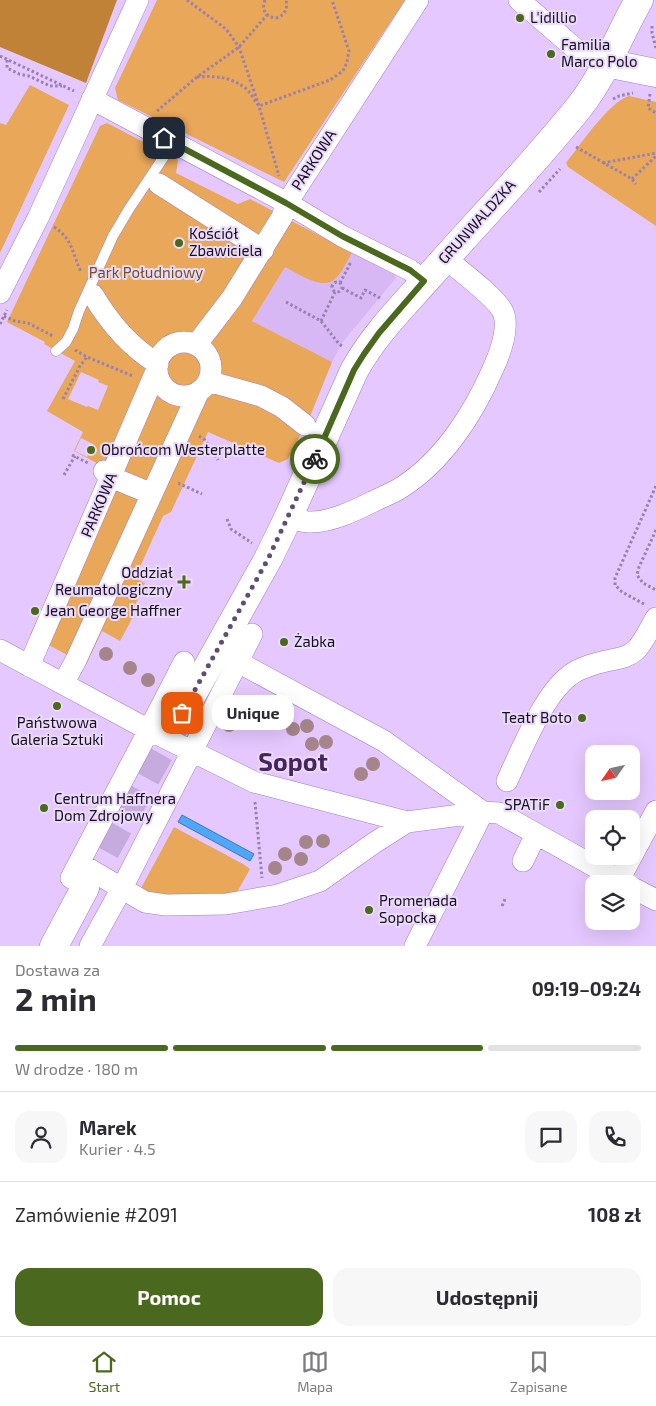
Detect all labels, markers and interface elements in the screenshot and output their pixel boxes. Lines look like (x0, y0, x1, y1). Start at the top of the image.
place label: L'idillio (530, 8, 577, 26)
marker: L'idillio (514, 12, 526, 24)
place label: Familia Marco Polo (561, 35, 638, 70)
marker: Familia Marco Polo (545, 48, 557, 60)
pin (143, 117, 185, 159)
icon: home (150, 124, 178, 152)
street label: PARKOWA (287, 125, 340, 193)
street label: GRUNWALDZKA (434, 175, 519, 267)
place label: Kościół Zbawiciela (189, 224, 262, 259)
marker: Kościół Zbawiciela (173, 237, 185, 249)
park label: Park Południowy (89, 263, 203, 281)
courier (290, 434, 340, 484)
place label: Obrońcom Westerplatte (101, 440, 265, 458)
marker: Obrońcom Westerplatte (85, 444, 97, 456)
icon: bike (301, 445, 329, 473)
street label: PARKOWA (76, 469, 120, 540)
place label: Oddział Reumatologiczny (55, 563, 173, 598)
marker: Oddział Reumatologiczny (177, 575, 191, 589)
place label: Jean George Haffner (45, 601, 182, 619)
marker: Jean George Haffner (29, 605, 41, 617)
place label: Żabka (294, 632, 335, 650)
marker: Żabka (278, 636, 290, 648)
pin (161, 692, 203, 734)
callout: Unique (212, 696, 294, 730)
icon: bag (168, 699, 196, 727)
marker: Państwowa Galeria Sztuki (51, 700, 63, 712)
text: Unique (226, 703, 280, 722)
place label: Teatr Boto (502, 708, 572, 726)
marker: Teatr Boto (576, 712, 588, 724)
place label: Państwowa Galeria Sztuki (10, 713, 104, 748)
north arrow (585, 745, 640, 800)
map controls (585, 745, 640, 930)
district label: Sopot (258, 746, 328, 776)
place label: Centrum Haffnera Dom Zdrojowy (54, 789, 176, 825)
place label: SPATiF (504, 795, 550, 813)
marker: SPATiF (554, 799, 566, 811)
marker: Centrum Haffnera Dom Zdrojowy (38, 802, 50, 814)
button: locate (585, 810, 640, 865)
button: layers (585, 875, 640, 930)
place label: Promenada Sopocka (379, 891, 457, 926)
marker: Promenada Sopocka (363, 904, 375, 916)
text: Dostawa za (15, 960, 100, 979)
text: 09:19–09:24 (532, 977, 641, 1000)
text: 2 min (15, 979, 97, 1017)
text: W drodze · 180 m (15, 1059, 138, 1078)
button: person (15, 1111, 67, 1163)
button: chat (525, 1111, 577, 1163)
button: phone (589, 1111, 641, 1163)
text: Marek (79, 1116, 137, 1139)
text: Kurier · 4.5 (79, 1139, 156, 1158)
text: Zamówienie #2091 (15, 1203, 178, 1226)
text: 108 zł (588, 1203, 641, 1226)
button: Pomoc (15, 1268, 323, 1326)
button: Udostępnij (333, 1268, 641, 1326)
tab: Start (88, 1348, 120, 1395)
tab: Mapa (297, 1348, 333, 1395)
tab: Zapisane (510, 1348, 568, 1395)

